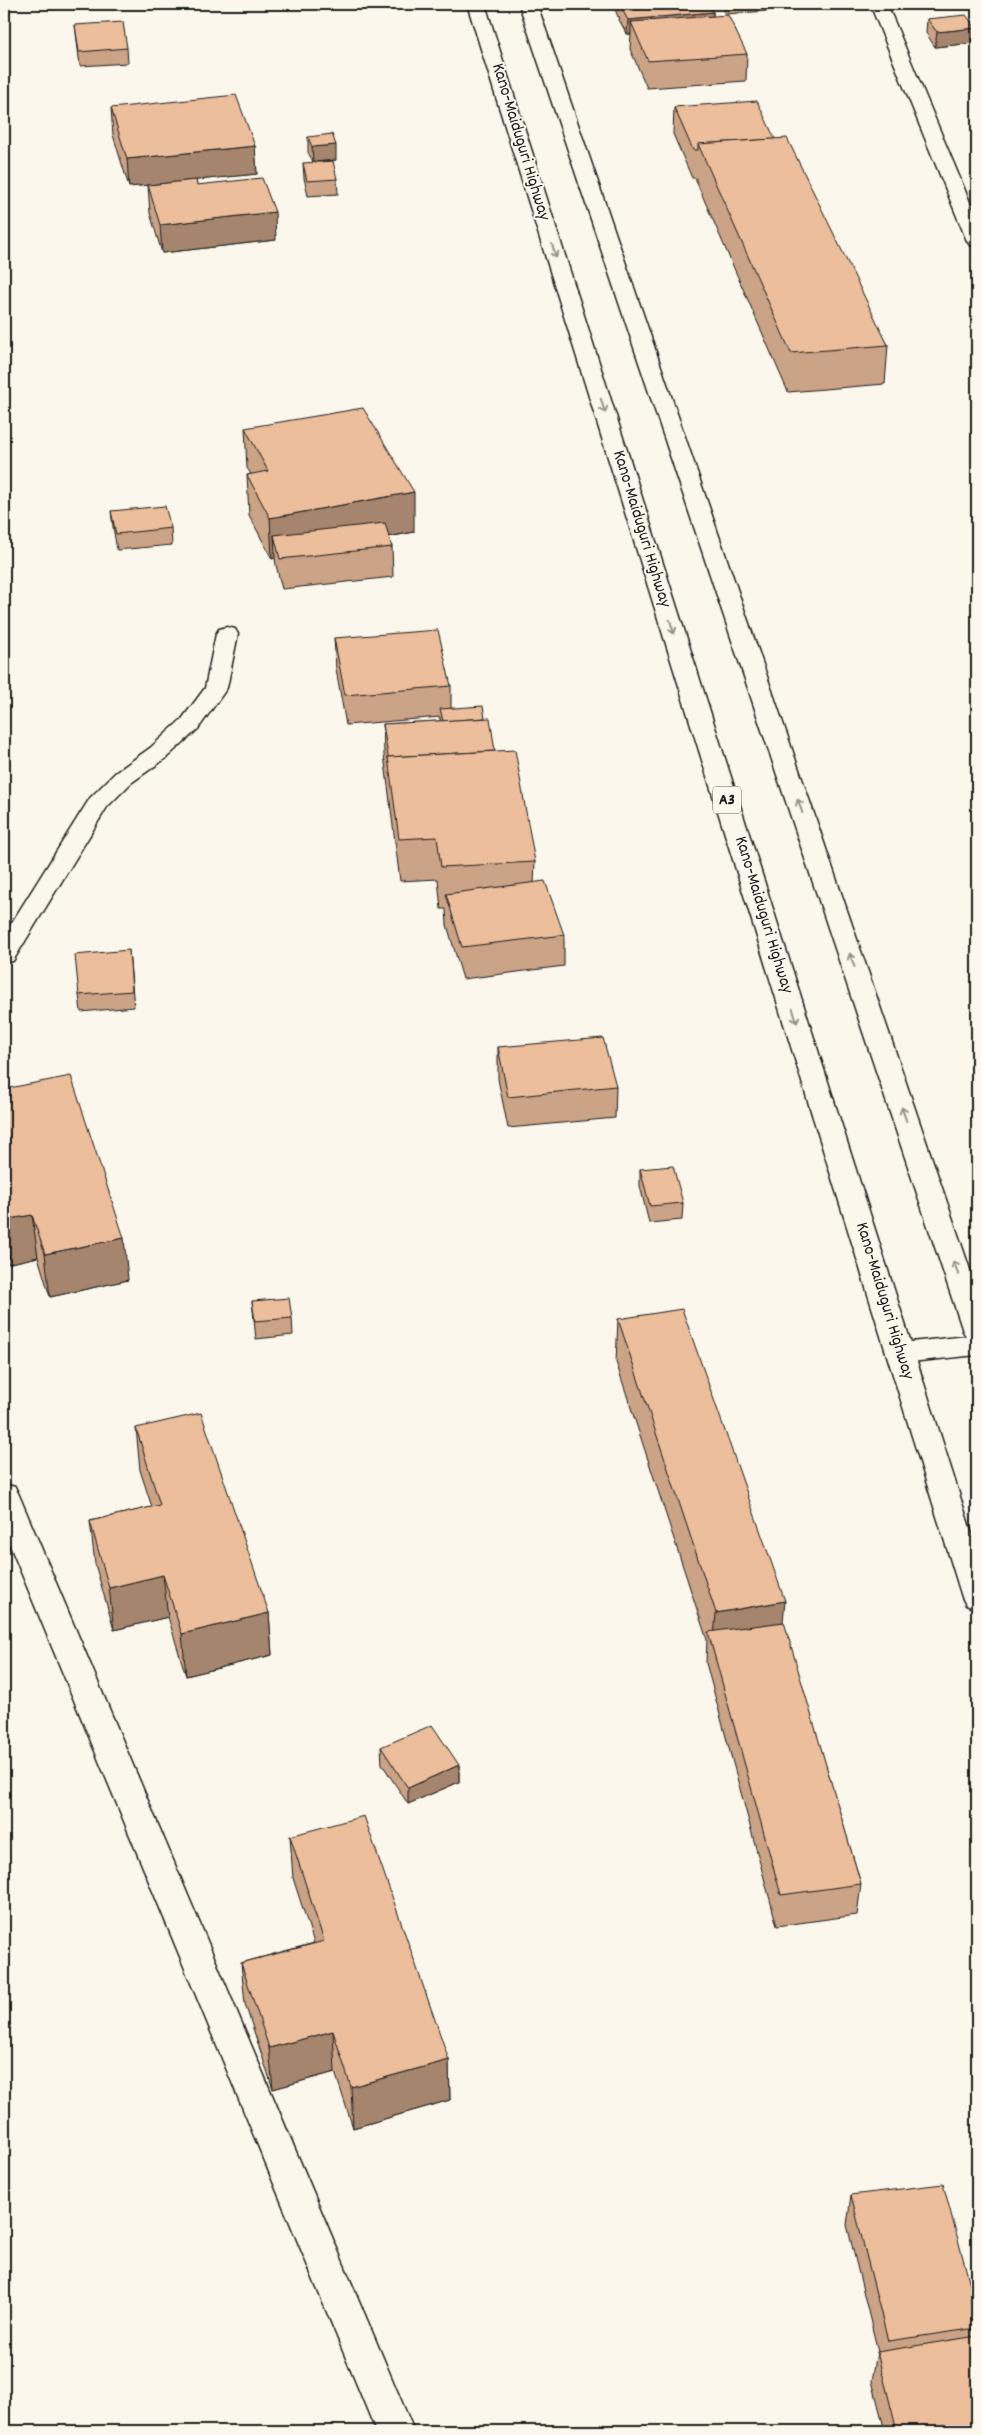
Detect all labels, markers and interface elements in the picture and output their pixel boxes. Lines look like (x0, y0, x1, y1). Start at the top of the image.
street label: Kano-Maiduguri Highway (484, 60, 556, 224)
one-way arrow (550, 242, 559, 258)
one-way arrow (598, 397, 608, 413)
street label: Kano-Maiduguri Highway (605, 447, 677, 611)
one-way arrow (668, 619, 678, 635)
road number: A3 (713, 786, 741, 814)
one-way arrow (794, 798, 804, 814)
street label: Kano-Maiduguri Highway (727, 833, 799, 997)
one-way arrow (846, 952, 856, 968)
one-way arrow (790, 1008, 800, 1024)
one-way arrow (899, 1107, 908, 1122)
street label: Kano-Maiduguri Highway (848, 1219, 920, 1383)
one-way arrow (951, 1261, 960, 1276)

